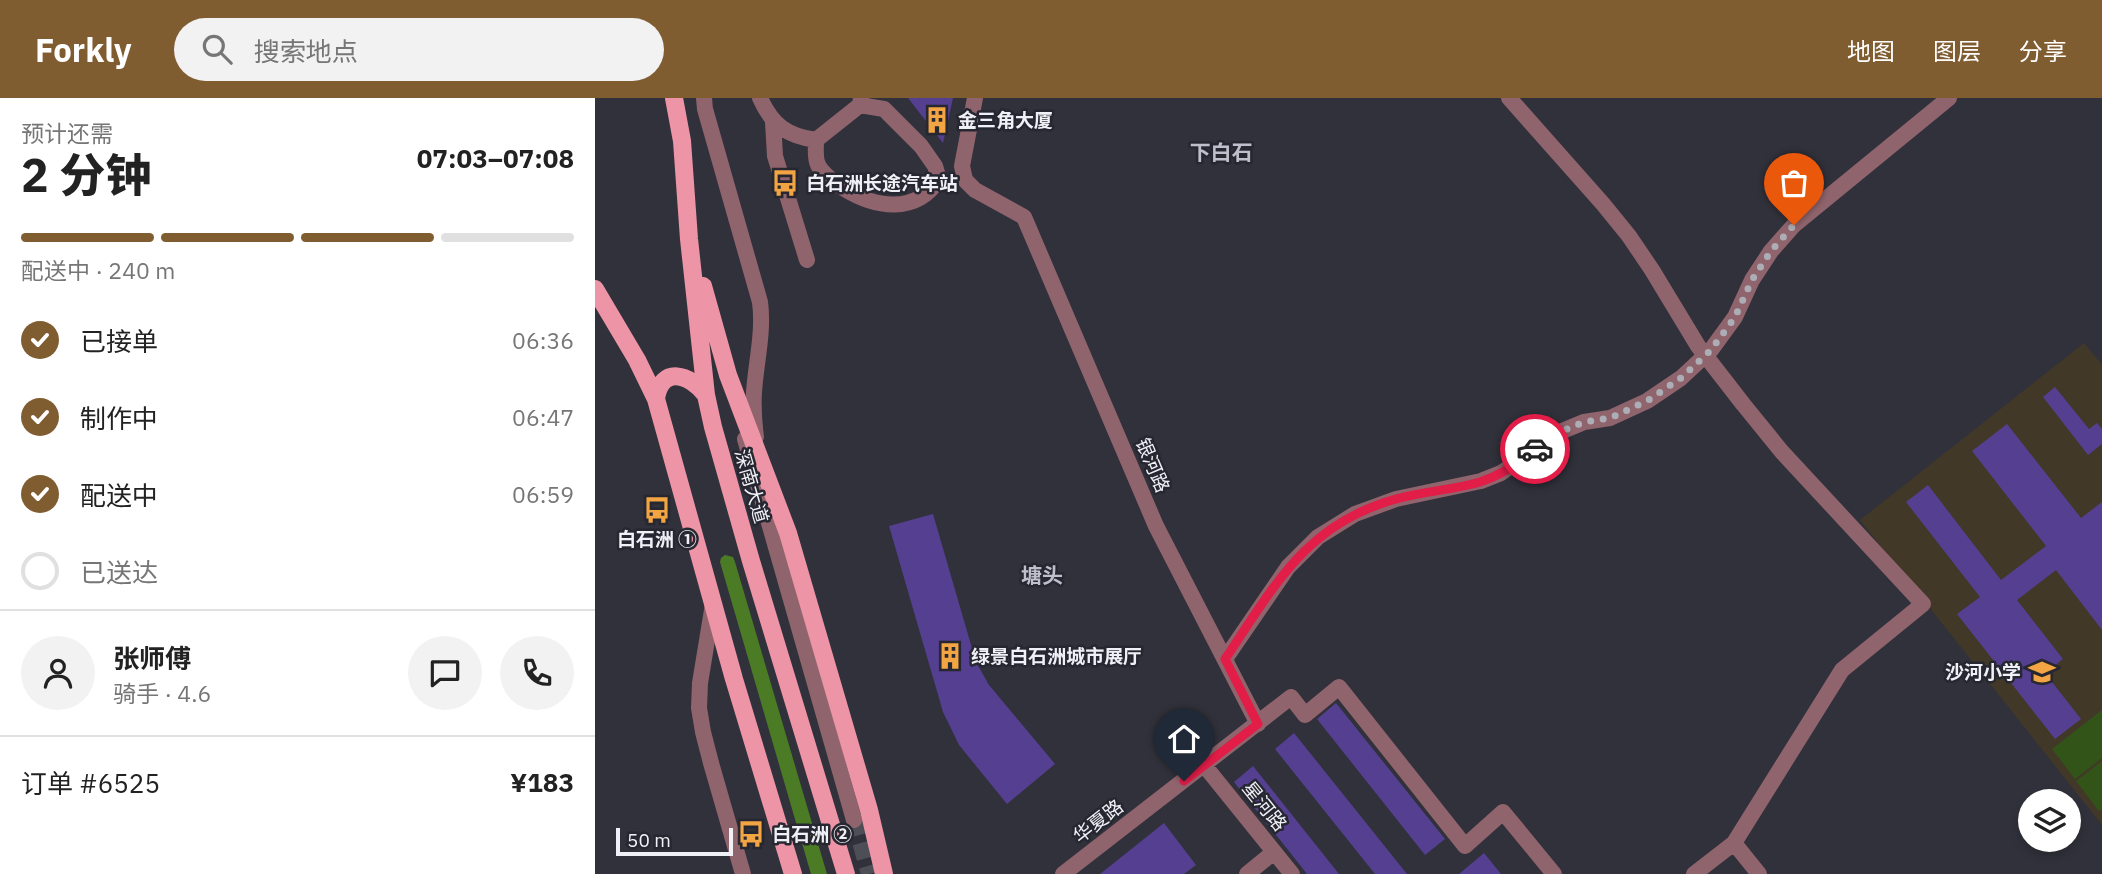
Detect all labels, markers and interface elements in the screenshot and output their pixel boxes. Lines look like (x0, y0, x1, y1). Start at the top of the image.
search box (174, 18, 664, 81)
text: Forkly (35, 28, 132, 71)
icon: search (198, 30, 236, 68)
text: 搜索地点 (254, 34, 358, 68)
text: 地图 (1847, 35, 1895, 67)
text: 图层 (1933, 35, 1981, 67)
text: 分享 (2019, 35, 2067, 67)
building icon: 金三角大厦 (922, 105, 952, 135)
place label: 金三角大厦 (958, 108, 1053, 132)
text: 预计还需 (21, 118, 113, 148)
district label: 下白石 (1190, 138, 1253, 166)
text: 07:03–07:08 (417, 141, 574, 175)
text: 2 分钟 (21, 145, 151, 205)
pin (1764, 153, 1824, 225)
icon: bag (1775, 164, 1813, 202)
bus stop icon: 白石洲长途汽车站 (770, 168, 800, 198)
place label: 白石洲长途汽车站 (806, 171, 958, 195)
text: 配送中 · 240 m (21, 255, 175, 285)
icon: check (21, 321, 59, 359)
text: 已接单 (80, 324, 158, 358)
text: 06:36 (512, 325, 574, 355)
icon: check (21, 398, 59, 436)
text: 制作中 (80, 401, 158, 435)
text: 06:47 (512, 402, 574, 432)
courier (1500, 414, 1570, 484)
icon: car (1516, 430, 1554, 468)
street label: 银河路 (1131, 434, 1175, 496)
street label: 深南大道 (730, 446, 774, 526)
icon: check (21, 475, 59, 513)
text: 配送中 (80, 478, 158, 512)
text: 06:59 (512, 479, 574, 509)
bus stop icon: 白石洲 ① (642, 495, 672, 525)
place label: 白石洲 ① (617, 527, 697, 551)
text: 已送达 (80, 555, 158, 589)
district label: 塘头 (1021, 561, 1063, 589)
button: person (21, 636, 95, 710)
button: chat (408, 636, 482, 710)
button: phone (500, 636, 574, 710)
text: 张师傅 (113, 641, 191, 675)
building icon: 绿景白石洲城市展厅 (935, 641, 965, 671)
place label: 绿景白石洲城市展厅 (971, 644, 1142, 668)
school or university icon: 沙河小学 (2027, 657, 2057, 687)
place label: 沙河小学 (1945, 660, 2021, 684)
text: 骑手 · 4.6 (113, 678, 211, 708)
pin (1154, 709, 1214, 781)
icon: home (1165, 720, 1203, 758)
text: ¥183 (510, 765, 574, 799)
text: 订单 #6525 (21, 766, 160, 800)
street label: 星河路 (1238, 776, 1292, 836)
map controls (2018, 789, 2081, 852)
button: layers (2018, 789, 2081, 852)
street label: 华夏路 (1068, 794, 1128, 848)
bus stop icon: 白石洲 ② (736, 819, 766, 849)
place label: 白石洲 ② (772, 822, 852, 846)
scale bar (616, 825, 733, 857)
text: 50 m (627, 828, 671, 852)

